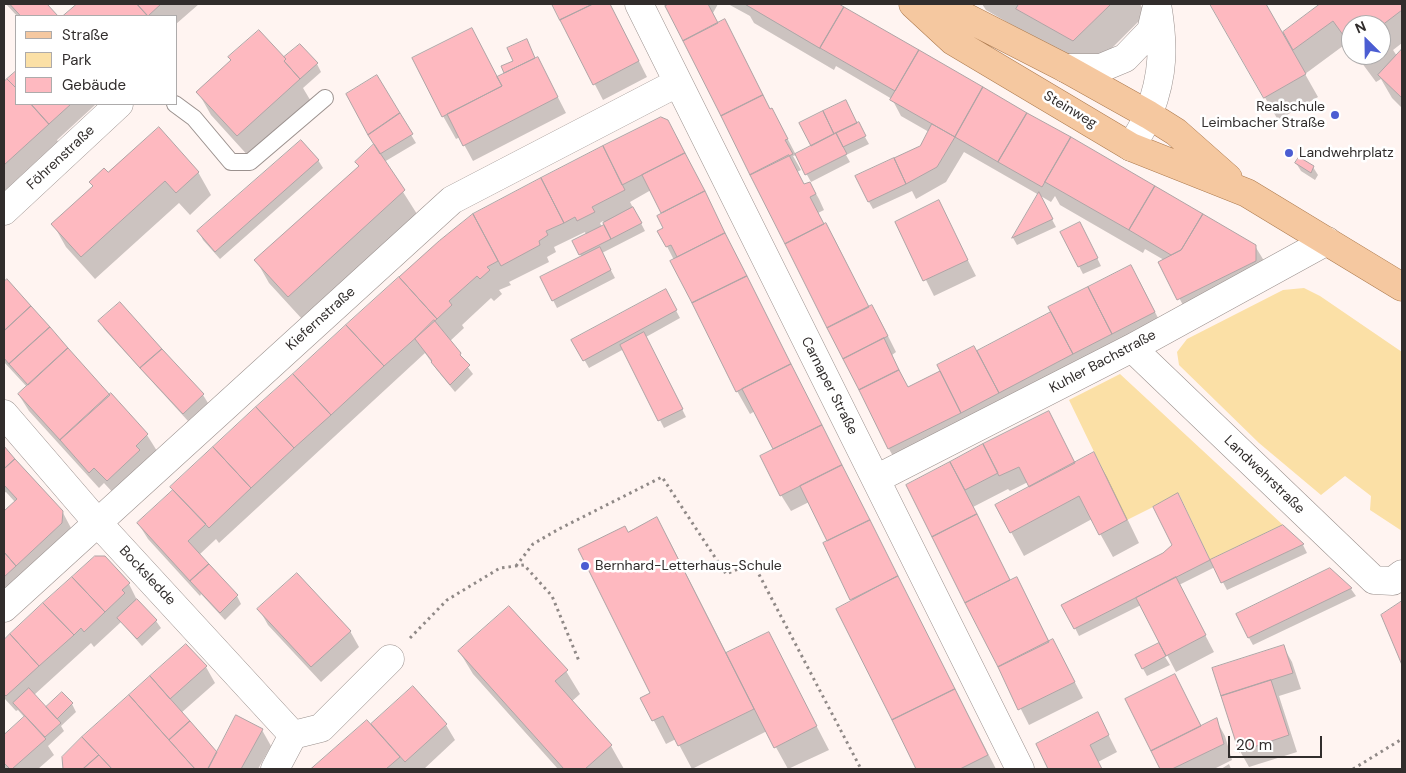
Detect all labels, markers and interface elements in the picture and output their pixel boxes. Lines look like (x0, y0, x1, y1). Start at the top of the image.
legend (15, 15, 178, 105)
north arrow (1341, 15, 1391, 65)
text: N (1352, 17, 1369, 37)
text: Straße (62, 25, 109, 45)
text: Park (62, 50, 92, 70)
text: Gebäude (62, 75, 126, 95)
street label: Steinweg (1040, 88, 1100, 132)
place label: Realschule Leimbacher Straße (1201, 99, 1325, 132)
marker: Realschule Leimbacher Straße (1329, 109, 1341, 121)
street label: Föhrenstraße (24, 122, 98, 194)
place label: Landwehrplatz (1299, 145, 1394, 161)
marker: Landwehrplatz (1283, 147, 1295, 159)
street label: Kiefernstraße (283, 284, 359, 354)
street label: Kuhler Bachstraße (1047, 327, 1159, 397)
street label: Carnaper Straße (797, 334, 861, 438)
street label: Landwehrstraße (1220, 432, 1308, 518)
street label: Bocksledde (115, 543, 179, 609)
place label: Bernhard-Letterhaus-Schule (595, 558, 782, 574)
marker: Bernhard-Letterhaus-Schule (579, 560, 591, 572)
scale bar (1231, 726, 1325, 758)
text: 20 m (1236, 735, 1272, 755)

